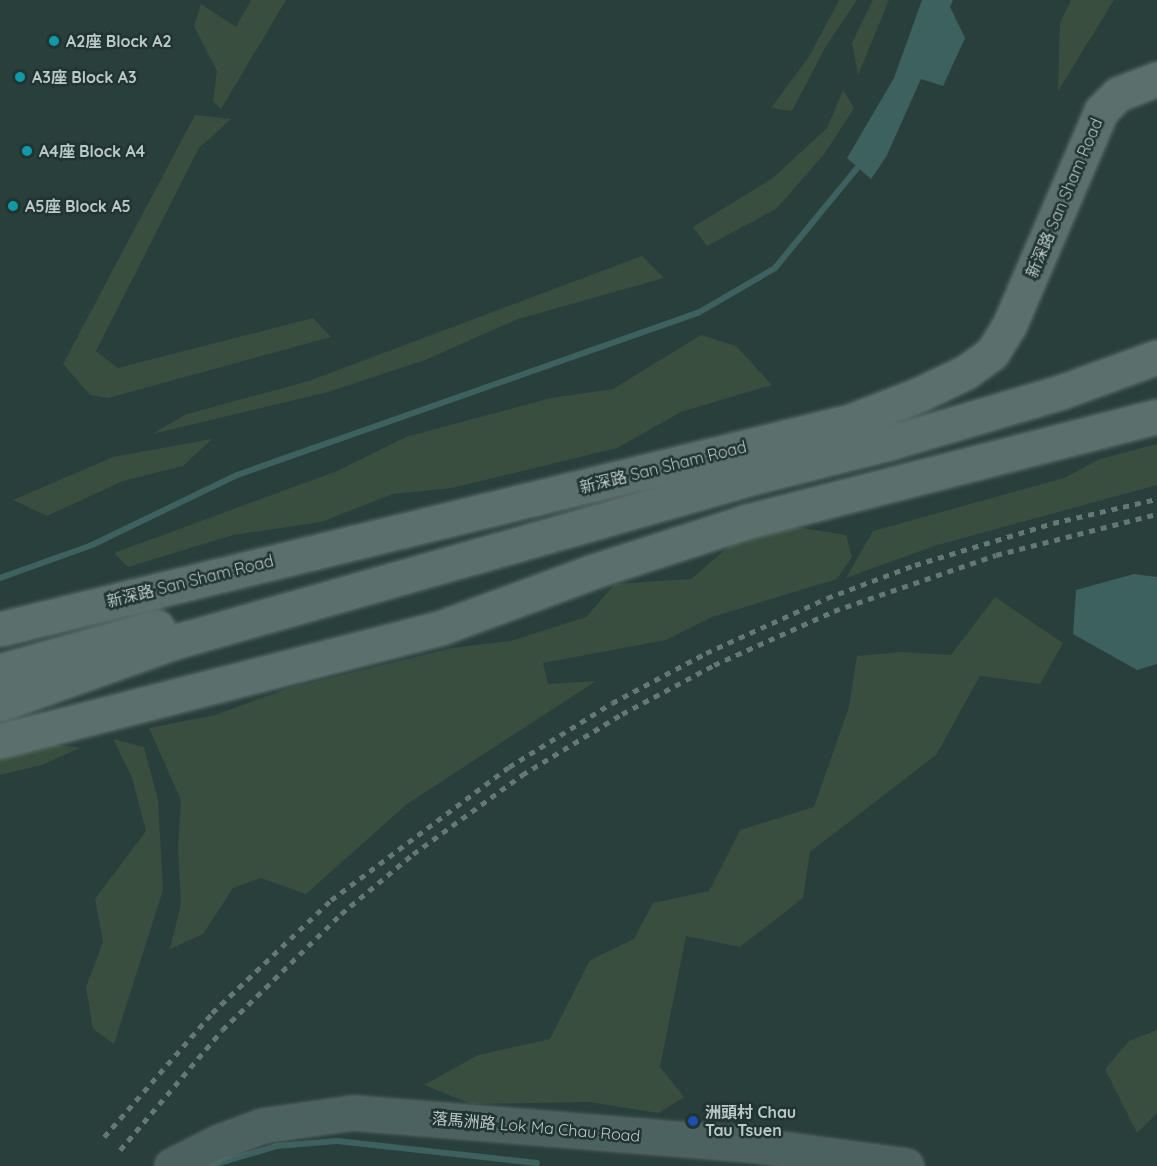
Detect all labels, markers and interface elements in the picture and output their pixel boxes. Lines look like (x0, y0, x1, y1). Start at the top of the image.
place label: A2座 Block A2 (66, 31, 172, 51)
marker: A2座 Block A2 (47, 34, 61, 48)
place label: A3座 Block A3 (32, 67, 137, 87)
marker: A3座 Block A3 (13, 70, 27, 84)
street label: 新深路 San Sham Road (1022, 115, 1106, 281)
place label: A4座 Block A4 (39, 141, 145, 161)
marker: A4座 Block A4 (20, 144, 34, 158)
place label: A5座 Block A5 (25, 196, 131, 216)
marker: A5座 Block A5 (6, 199, 20, 213)
street label: 新深路 San Sham Road (578, 437, 748, 497)
street label: 新深路 San Sham Road (105, 551, 275, 611)
place label: 洲頭村 Chau Tau Tsuen (705, 1102, 796, 1140)
street label: 落馬洲路 Lok Ma Chau Road (431, 1108, 641, 1146)
marker: 洲頭村 Chau Tau Tsuen (686, 1114, 700, 1128)

